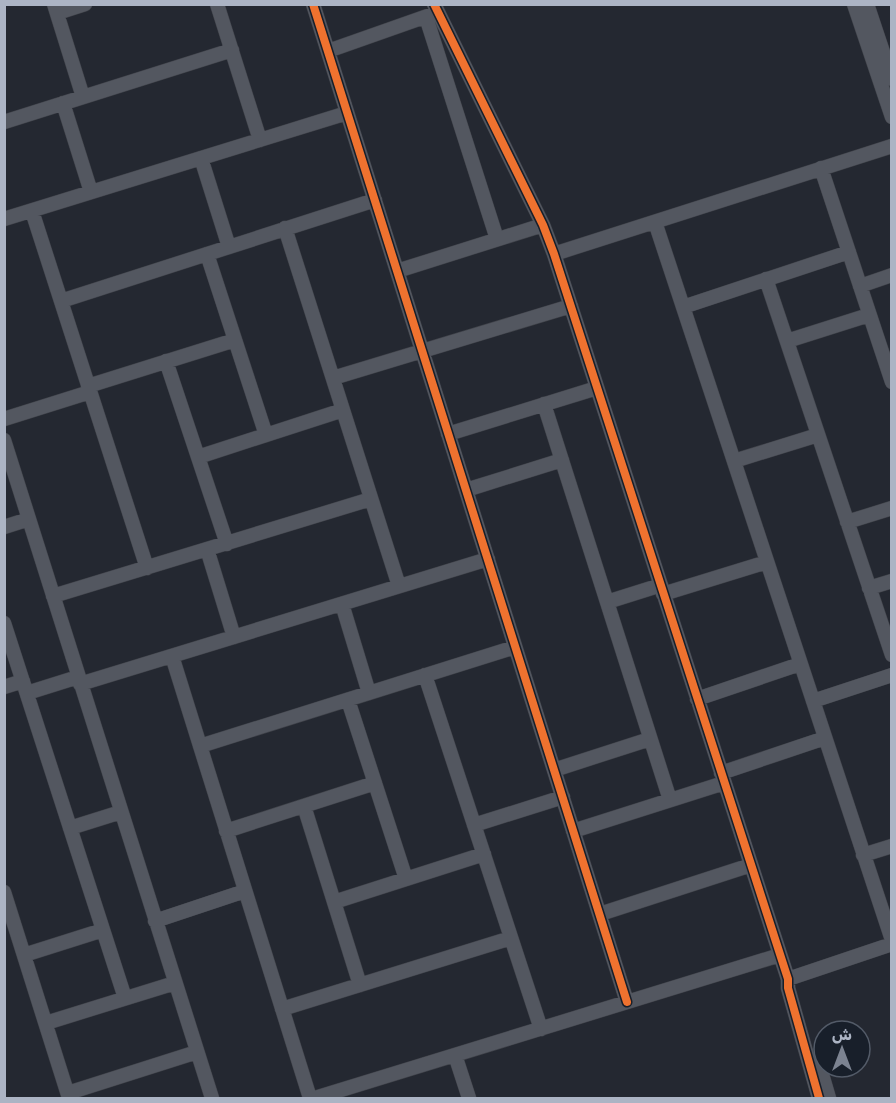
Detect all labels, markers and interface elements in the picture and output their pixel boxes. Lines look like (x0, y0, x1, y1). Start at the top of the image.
north arrow (812, 1019, 872, 1079)
text: ش (832, 1025, 852, 1044)

